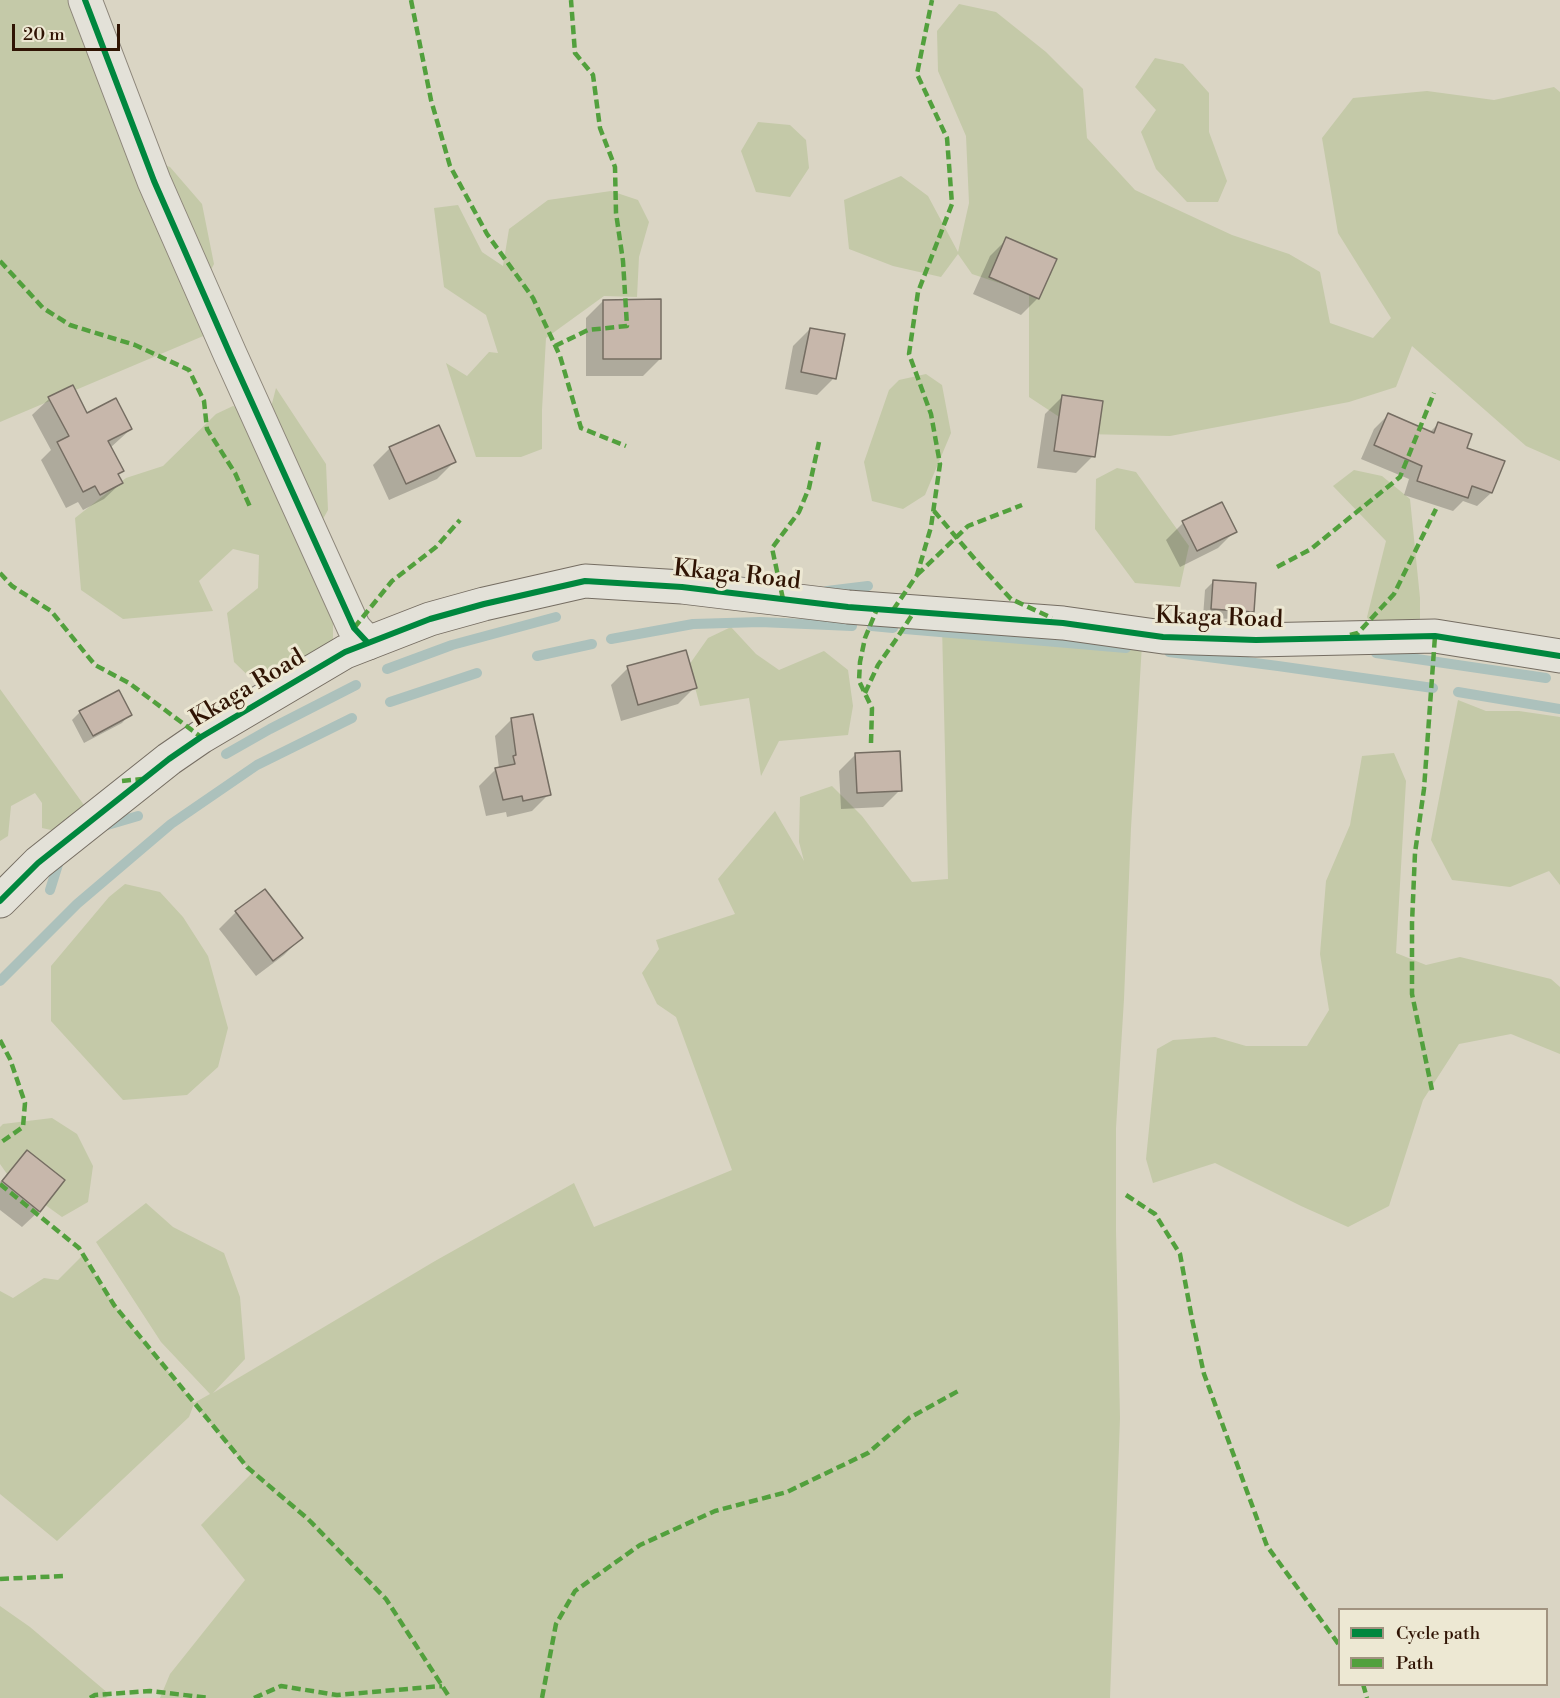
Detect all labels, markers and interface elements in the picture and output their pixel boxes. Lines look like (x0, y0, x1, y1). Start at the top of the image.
scale bar (15, 12, 123, 50)
text: 20 m (23, 23, 65, 46)
street label: Kkaga Road (672, 555, 802, 597)
street label: Kkaga Road (1154, 602, 1284, 636)
street label: Kkaga Road (186, 644, 310, 734)
legend (1338, 1608, 1548, 1686)
text: Cycle path (1396, 1622, 1480, 1645)
text: Path (1396, 1652, 1434, 1675)

